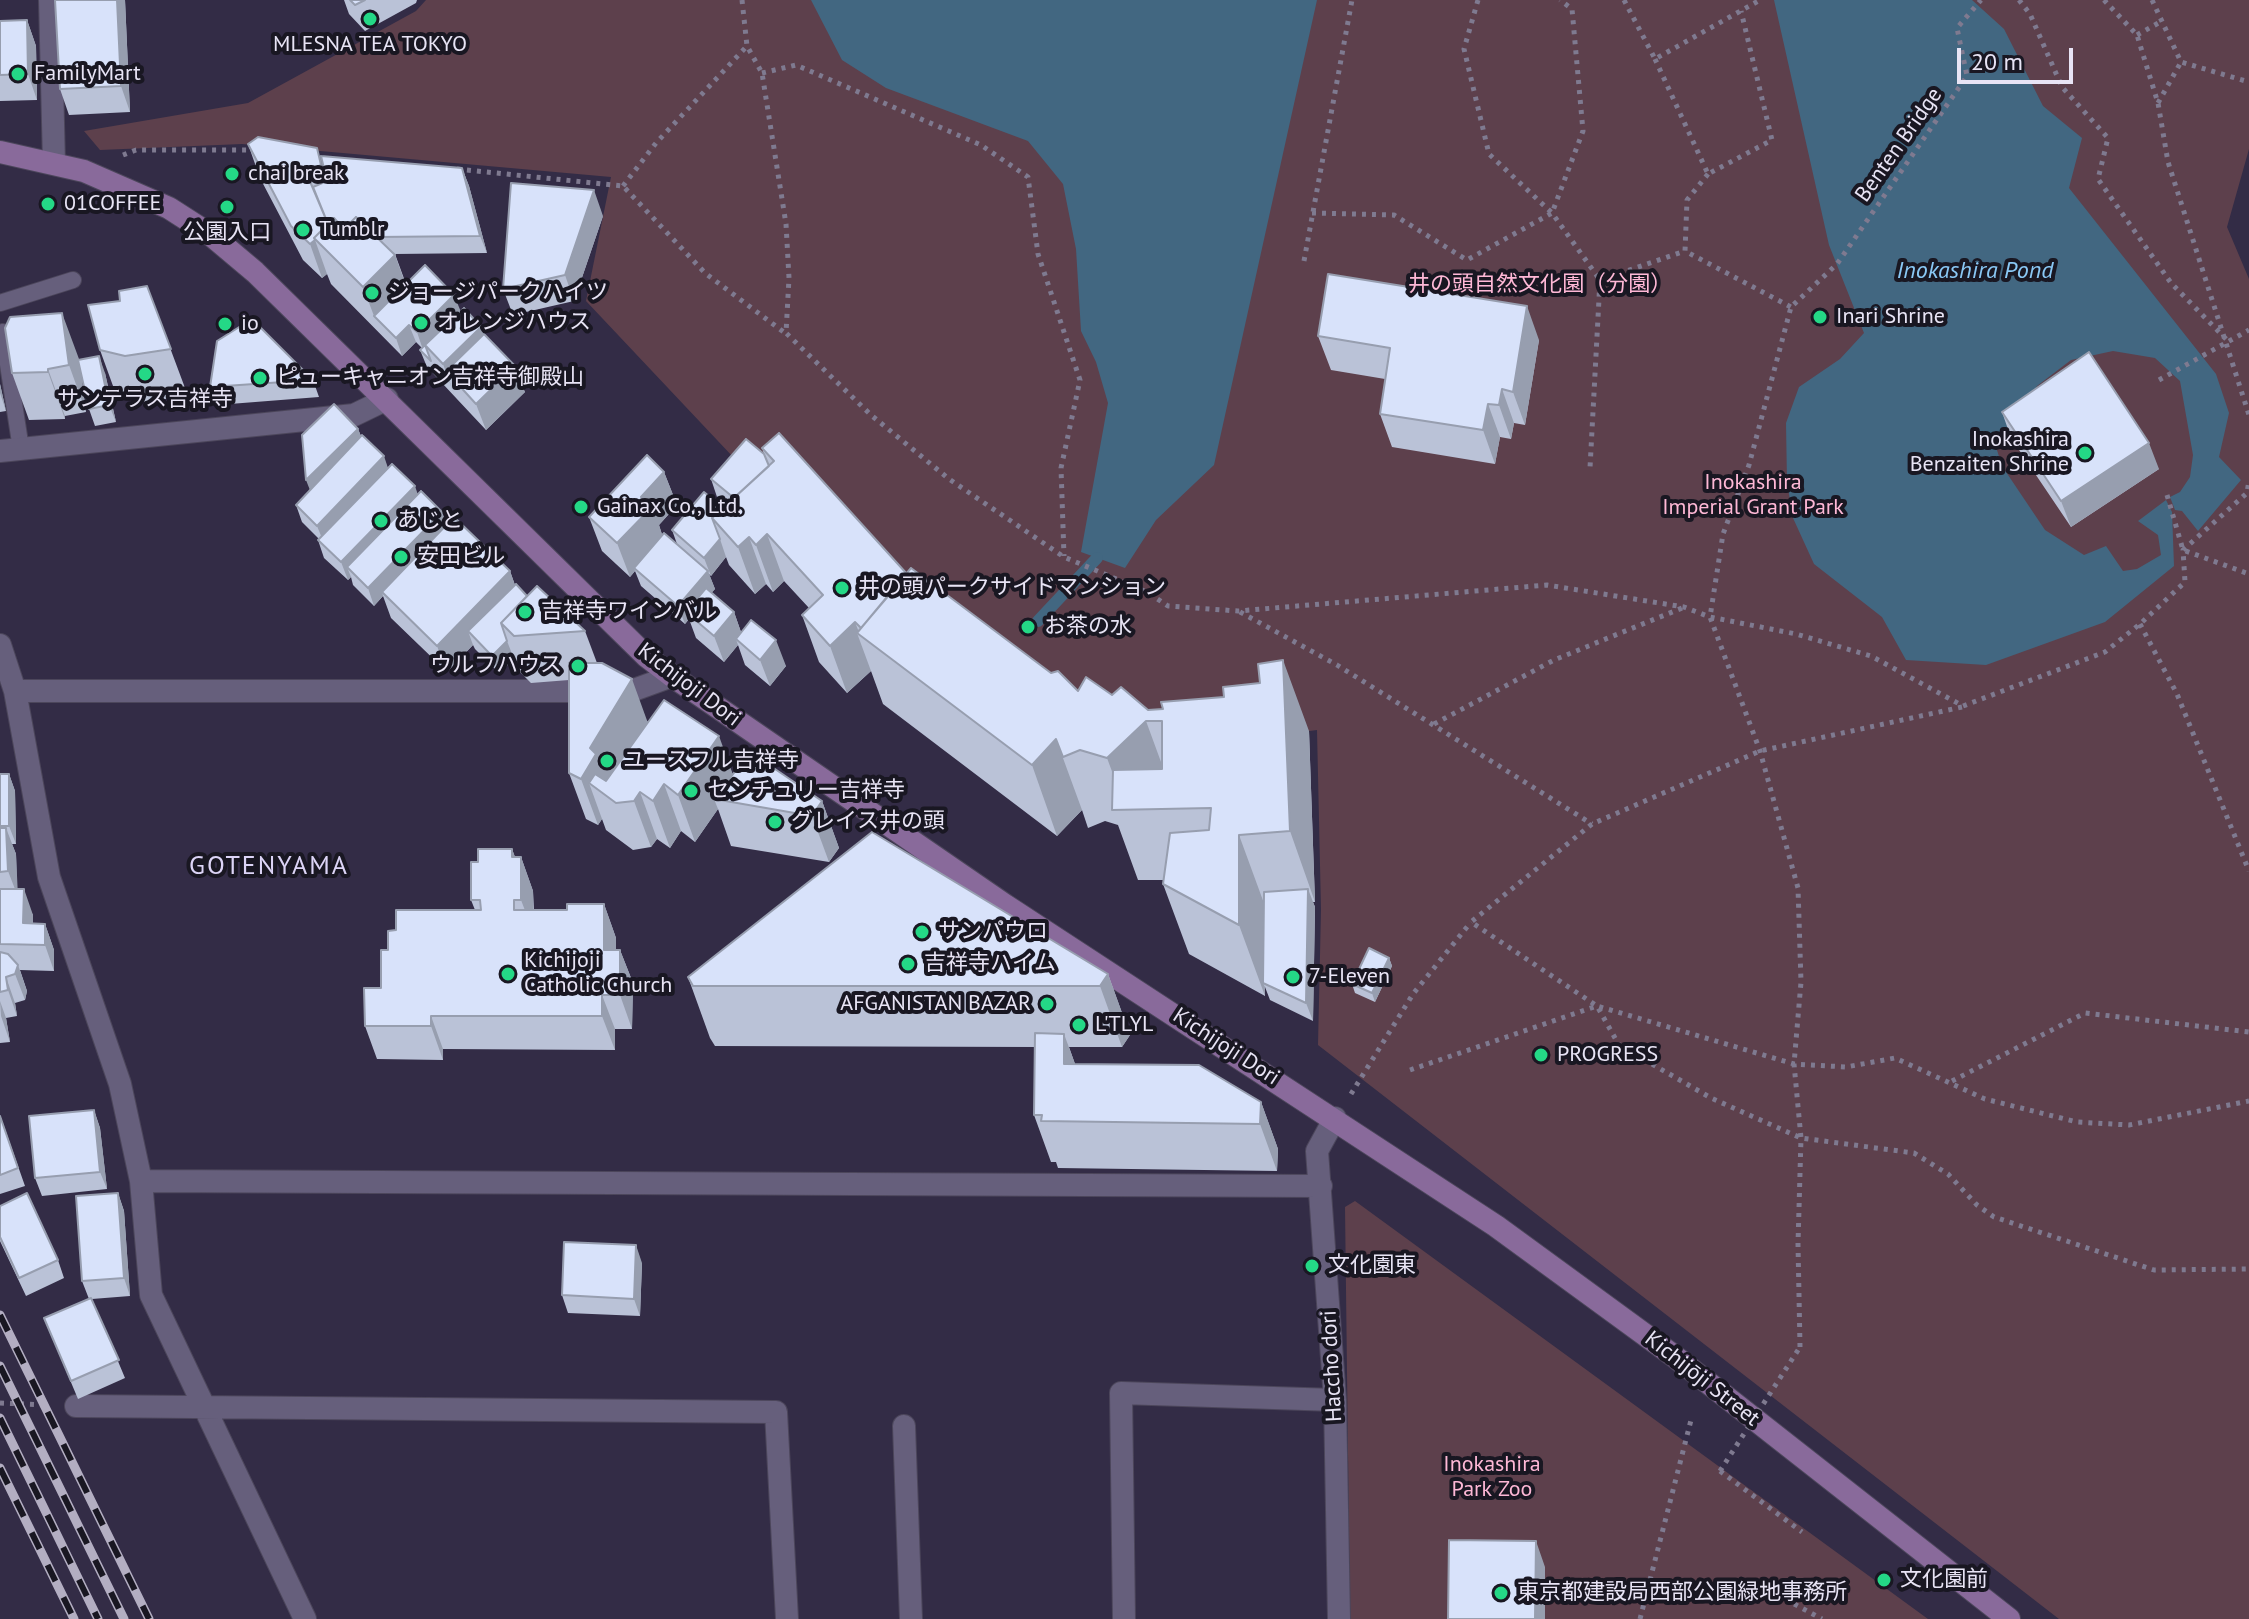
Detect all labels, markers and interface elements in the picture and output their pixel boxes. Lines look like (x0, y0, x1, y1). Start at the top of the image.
marker: MLESNA TEA TOKYO (361, 10, 379, 28)
place label: MLESNA TEA TOKYO (273, 32, 467, 58)
scale bar (1961, 32, 2077, 82)
text: 20 m (1971, 46, 2023, 77)
place label: FamilyMart (34, 61, 141, 87)
marker: FamilyMart (9, 65, 27, 83)
street label: Benten Bridge (1850, 83, 1948, 207)
place label: chai break (248, 161, 345, 187)
marker: chai break (223, 165, 241, 183)
place label: 01COFFEE (64, 191, 161, 217)
marker: 01COFFEE (39, 195, 57, 213)
marker: 公園入口 (218, 198, 236, 216)
place label: Tumblr (319, 217, 384, 243)
place label: 公園入口 (183, 220, 271, 246)
marker: Tumblr (294, 221, 312, 239)
water label: Inokashira Pond (1897, 257, 2053, 285)
park label: 井の頭自然文化園（分園） (1408, 272, 1672, 298)
place label: ジョージパークハイツ (388, 280, 608, 306)
marker: ジョージパークハイツ (363, 284, 381, 302)
place label: Inari Shrine (1836, 304, 1945, 330)
marker: Inari Shrine (1811, 308, 1829, 326)
place label: オレンジハウス (437, 310, 591, 336)
place label: io (241, 311, 259, 337)
marker: オレンジハウス (412, 314, 430, 332)
marker: io (216, 315, 234, 333)
marker: サンテラス吉祥寺 (136, 365, 154, 383)
place label: ピューキャニオン吉祥寺御殿山 (276, 365, 584, 391)
marker: ピューキャニオン吉祥寺御殿山 (251, 369, 269, 387)
place label: サンテラス吉祥寺 (57, 387, 233, 413)
place label: Inokashira Benzaiten Shrine (1910, 427, 2069, 478)
marker: Inokashira Benzaiten Shrine (2076, 444, 2094, 462)
park label: Inokashira Imperial Grant Park (1662, 470, 1844, 522)
place label: Gainax Co., Ltd. (597, 494, 742, 520)
marker: Gainax Co., Ltd. (572, 498, 590, 516)
place label: あじと (397, 508, 463, 534)
marker: あじと (372, 512, 390, 530)
place label: 安田ビル (417, 544, 505, 570)
marker: 安田ビル (392, 548, 410, 566)
place label: 井の頭パークサイドマンション (858, 575, 1166, 601)
marker: 井の頭パークサイドマンション (833, 579, 851, 597)
place label: 吉祥寺ワインバル (541, 599, 717, 625)
marker: 吉祥寺ワインバル (516, 603, 534, 621)
place label: お茶の水 (1044, 614, 1132, 640)
marker: お茶の水 (1019, 618, 1037, 636)
street label: Kichijoji Dori (632, 638, 746, 732)
place label: ウルフハウス (430, 653, 562, 679)
marker: ウルフハウス (569, 657, 587, 675)
place label: ユースフル吉祥寺 (623, 748, 799, 774)
marker: ユースフル吉祥寺 (598, 752, 616, 770)
place label: センチュリー吉祥寺 (707, 778, 905, 804)
marker: センチュリー吉祥寺 (682, 782, 700, 800)
place label: グレイス井の頭 (791, 809, 945, 835)
marker: グレイス井の頭 (766, 813, 784, 831)
district label: GOTENYAMA (189, 851, 349, 883)
place label: サンパウロ (938, 919, 1048, 945)
marker: サンパウロ (913, 923, 931, 941)
place label: Kichijoji Catholic Church (524, 948, 672, 1000)
place label: 吉祥寺ハイム (924, 951, 1056, 977)
marker: 吉祥寺ハイム (899, 955, 917, 973)
place label: 7-Eleven (1309, 964, 1390, 990)
marker: Kichijoji Catholic Church (499, 965, 517, 983)
marker: 7-Eleven (1284, 968, 1302, 986)
place label: AFGANISTAN BAZAR (840, 991, 1031, 1017)
marker: AFGANISTAN BAZAR (1038, 995, 1056, 1013)
street label: Kichijoji Dori (1168, 1003, 1284, 1091)
place label: L'TLYL (1095, 1012, 1153, 1038)
marker: L'TLYL (1070, 1016, 1088, 1034)
place label: PROGRESS (1557, 1042, 1658, 1068)
marker: PROGRESS (1532, 1046, 1550, 1064)
place label: 文化園東 (1328, 1253, 1416, 1279)
marker: 文化園東 (1303, 1257, 1321, 1275)
street label: Haccho dori (1316, 1310, 1348, 1422)
street label: Kichijōji Street (1639, 1326, 1765, 1432)
park label: Inokashira Park Zoo (1443, 1452, 1541, 1504)
place label: 文化園前 (1900, 1567, 1988, 1593)
marker: 文化園前 (1875, 1571, 1893, 1589)
place label: 東京都建設局西部公園緑地事務所 (1517, 1580, 1847, 1606)
marker: 東京都建設局西部公園緑地事務所 (1492, 1584, 1510, 1602)

